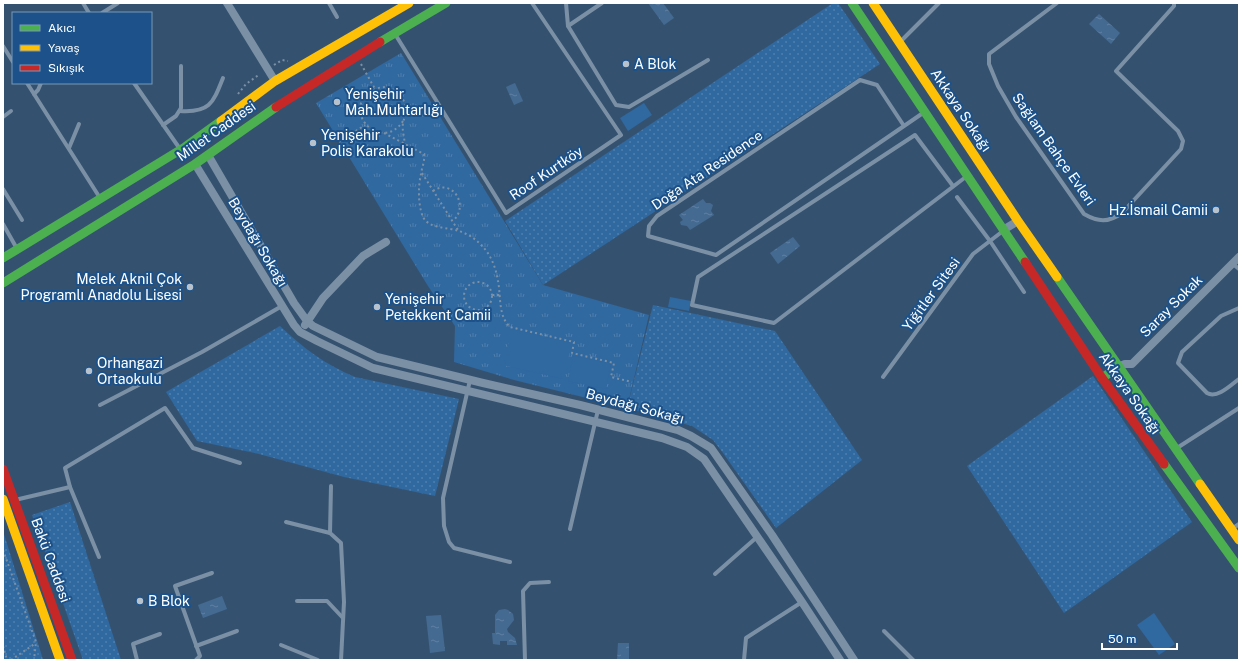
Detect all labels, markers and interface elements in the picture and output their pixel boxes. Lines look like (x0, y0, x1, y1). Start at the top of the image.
legend (12, 12, 152, 84)
text: Akıcı (48, 21, 76, 35)
text: Yavaş (48, 41, 80, 55)
place label: A Blok (634, 56, 677, 72)
marker: A Blok (621, 59, 631, 69)
text: Sıkışık (48, 61, 85, 75)
street label: Akkaya Sokağı (927, 66, 995, 154)
place label: Yenişehir Mah.Muhtarlığı (345, 86, 443, 118)
street label: Sağlam Bahçe Evleri (1009, 90, 1099, 208)
marker: Yenişehir Mah.Muhtarlığı (332, 97, 342, 107)
street label: Millet Caddesi (173, 98, 259, 164)
place label: Yenişehir Polis Karakolu (321, 127, 414, 159)
street label: Doğa Ata Residence (648, 127, 766, 213)
marker: Yenişehir Polis Karakolu (308, 138, 318, 148)
street label: Roof Kurtköy (506, 142, 586, 203)
street label: Beydağı Sokağı (225, 195, 291, 289)
place label: Hz.İsmail Camii (1109, 200, 1208, 218)
marker: Hz.İsmail Camii (1211, 205, 1221, 215)
street label: Yiğitler Sitesi (899, 254, 963, 334)
place label: Melek Aknil Çok Programlı Anadolu Lisesi (20, 271, 182, 303)
street label: Saray Sokak (1137, 272, 1205, 340)
marker: Melek Aknil Çok Programlı Anadolu Lisesi (185, 282, 195, 292)
place label: Yenişehir Petekkent Camii (385, 291, 491, 323)
marker: Yenişehir Petekkent Camii (372, 302, 382, 312)
street label: Akkaya Sokağı (1096, 349, 1164, 437)
place label: Orhangazi Ortaokulu (97, 355, 163, 387)
marker: Orhangazi Ortaokulu (84, 366, 94, 376)
street label: Beydağı Sokağı (584, 385, 686, 427)
street label: Bakü Caddesi (28, 516, 74, 604)
place label: B Blok (148, 593, 190, 609)
marker: B Blok (135, 596, 145, 606)
scale bar (1102, 625, 1177, 651)
text: 50 m (1108, 632, 1136, 646)

